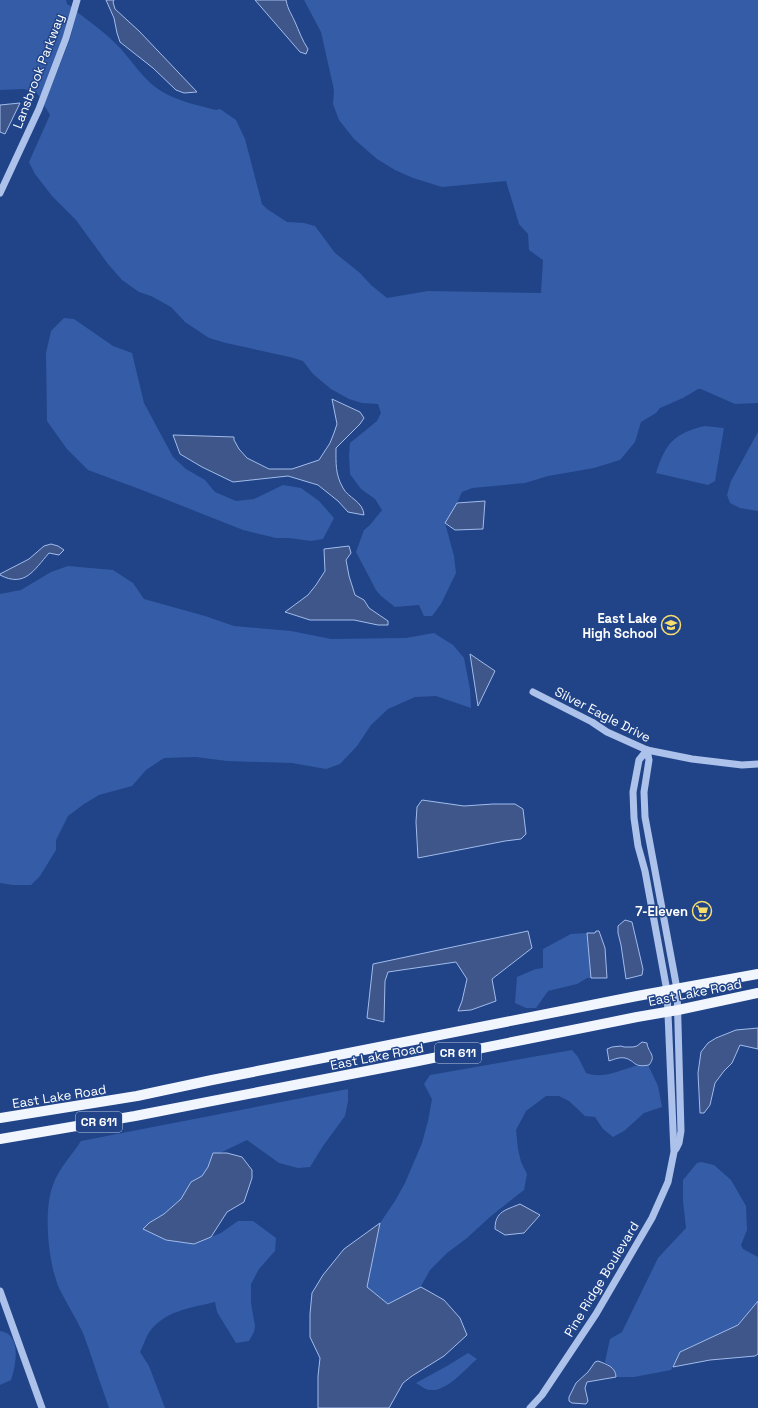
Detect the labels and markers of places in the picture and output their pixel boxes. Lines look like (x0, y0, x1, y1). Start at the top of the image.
place label: East Lake High School (583, 610, 657, 642)
school or university icon: East Lake High School (660, 614, 682, 636)
supermarket icon: 7-Eleven (691, 900, 713, 922)
place label: 7-Eleven (635, 903, 688, 920)

